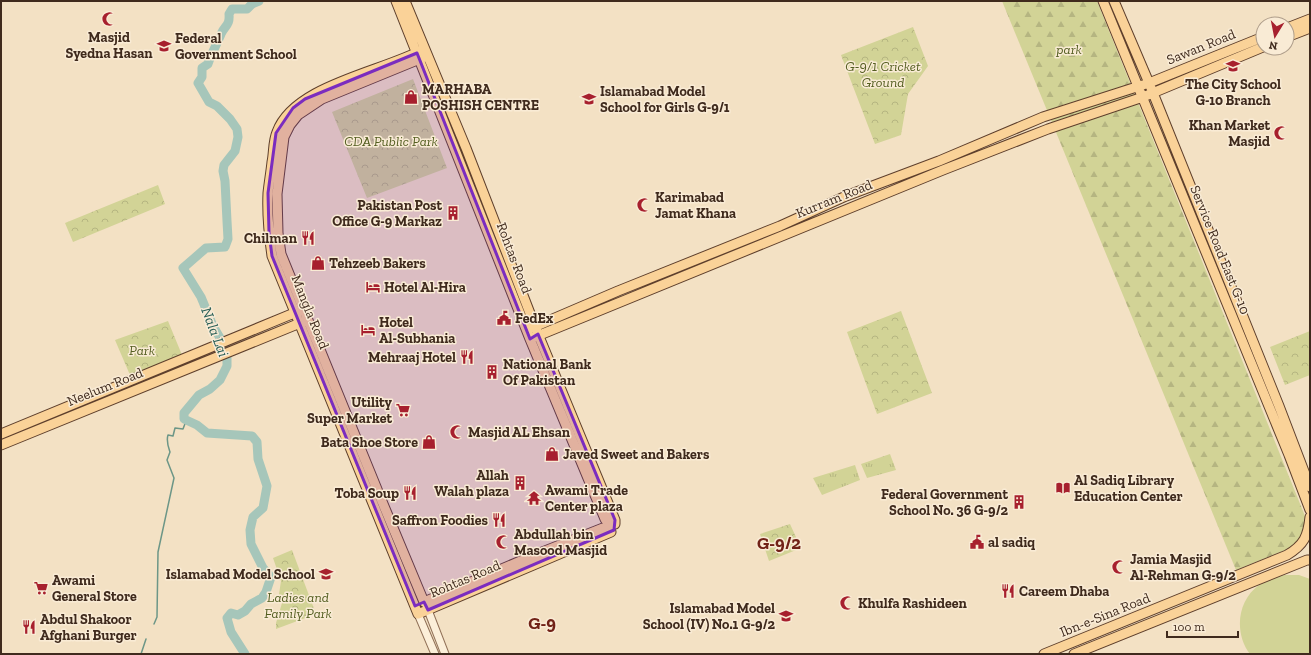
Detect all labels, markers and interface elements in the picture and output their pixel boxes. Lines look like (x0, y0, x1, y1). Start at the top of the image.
mosque icon: Masjid Syedna Hasan (101, 11, 117, 27)
north arrow (1255, 16, 1295, 56)
street label: Sawan Road (1164, 25, 1238, 69)
place label: Masjid Syedna Hasan (65, 29, 153, 62)
place label: Federal Government School (175, 30, 297, 63)
school or university icon: Federal Government School (156, 38, 172, 54)
text: N (1267, 38, 1279, 52)
park label: park (1055, 41, 1082, 58)
park label: G-9/1 Cricket Ground (845, 58, 921, 91)
school or university icon: The City School G-10 Branch (1225, 58, 1241, 74)
place label: The City School G-10 Branch (1185, 76, 1281, 109)
place label: MARHABA POSHISH CENTRE (422, 81, 539, 114)
place label: Islamabad Model School for Girls G-9/1 (600, 83, 730, 116)
shop icon: MARHABA POSHISH CENTRE (403, 89, 419, 105)
school or university icon: Islamabad Model School for Girls G-9/1 (581, 91, 597, 107)
place label: Khan Market Masjid (1189, 117, 1270, 150)
mosque icon: Khan Market Masjid (1273, 125, 1289, 141)
park label: CDA Public Park (344, 133, 438, 150)
street label: Kurram Road (793, 176, 875, 222)
street label: Service Road East G-10 (1186, 183, 1254, 317)
place label: Karimabad Jamat Khana (655, 189, 736, 222)
place label: Pakistan Post Office G-9 Markaz (332, 197, 442, 230)
mosque icon: Karimabad Jamat Khana (636, 197, 652, 213)
building icon: Pakistan Post Office G-9 Markaz (445, 205, 461, 221)
street label: Rohtas Road (493, 220, 535, 296)
place label: Chilman (244, 230, 298, 247)
restaurant icon: Chilman (300, 230, 316, 246)
shop icon: Tehzeeb Bakers (310, 255, 326, 271)
place label: Tehzeeb Bakers (329, 255, 426, 272)
street label: Mangla Road (287, 272, 333, 352)
hotel icon: Hotel Al-Hira (365, 279, 381, 295)
place label: Hotel Al-Hira (384, 279, 466, 296)
water label: Nala Lai (197, 305, 233, 360)
public building icon: FedEx (496, 310, 512, 326)
place label: FedEx (515, 310, 554, 327)
place label: Hotel Al-Subhania (379, 314, 455, 347)
hotel icon: Hotel Al-Subhania (360, 322, 376, 338)
park label: Park (129, 342, 155, 359)
place label: Mehraaj Hotel (368, 349, 456, 366)
restaurant icon: Mehraaj Hotel (459, 349, 475, 365)
place label: National Bank Of Pakistan (503, 356, 592, 389)
street label: Neelum Road (65, 364, 146, 410)
building icon: National Bank Of Pakistan (484, 364, 500, 380)
place label: Utility Super Market (307, 394, 393, 427)
supermarket icon: Utility Super Market (395, 402, 411, 418)
mosque icon: Masjid AL Ehsan (449, 424, 465, 440)
place label: Masjid AL Ehsan (468, 424, 571, 441)
place label: Bata Shoe Store (321, 434, 418, 451)
shop icon: Bata Shoe Store (421, 434, 437, 450)
shop icon: Javed Sweet and Bakers (544, 446, 560, 462)
place label: Javed Sweet and Bakers (563, 446, 710, 463)
place label: Allah Walah plaza (434, 467, 509, 500)
place label: Al Sadiq Library Education Center (1074, 472, 1183, 505)
building icon: Allah Walah plaza (512, 475, 528, 491)
library icon: Al Sadiq Library Education Center (1055, 480, 1071, 496)
place label: Awami Trade Center plaza (545, 482, 628, 515)
place label: Toba Soup (334, 485, 399, 502)
restaurant icon: Toba Soup (402, 485, 418, 501)
place label: Federal Government School No. 36 G-9/2 (881, 486, 1008, 519)
temple icon: Awami Trade Center plaza (526, 490, 542, 506)
building icon: Federal Government School No. 36 G-9/2 (1011, 494, 1027, 510)
place label: Saffron Foodies (392, 512, 489, 529)
restaurant icon: Saffron Foodies (491, 512, 507, 528)
place label: Abdullah bin Masood Masjid (514, 526, 607, 559)
district label: G-9/2 (757, 532, 801, 554)
mosque icon: Abdullah bin Masood Masjid (495, 534, 511, 550)
public building icon: al sadiq (969, 534, 985, 550)
place label: al sadiq (988, 534, 1035, 551)
place label: Jamia Masjid Al-Rehman G-9/2 (1130, 551, 1236, 584)
street label: Rohtas Road (427, 556, 503, 601)
mosque icon: Jamia Masjid Al-Rehman G-9/2 (1111, 559, 1127, 575)
place label: Islamabad Model School (166, 566, 315, 583)
school or university icon: Islamabad Model School (318, 566, 334, 582)
place label: Awami General Store (52, 572, 137, 605)
supermarket icon: Awami General Store (33, 580, 49, 596)
restaurant icon: Careem Dhaba (1000, 583, 1016, 599)
place label: Careem Dhaba (1019, 583, 1109, 600)
park label: Ladies and Family Park (264, 589, 332, 622)
street label: Ibn-e-Sina Road (1057, 589, 1153, 641)
mosque icon: Khulfa Rashideen (839, 595, 855, 611)
place label: Khulfa Rashideen (858, 595, 968, 612)
place label: Islamabad Model School (IV) No.1 G-9/2 (643, 600, 775, 633)
school or university icon: Islamabad Model School (IV) No.1 G-9/2 (778, 608, 794, 624)
place label: Abdul Shakoor Afghani Burger (40, 611, 137, 644)
district label: G-9 (528, 612, 556, 634)
scale bar (1167, 613, 1238, 639)
restaurant icon: Abdul Shakoor Afghani Burger (21, 619, 37, 635)
text: 100 m (1173, 620, 1205, 634)

